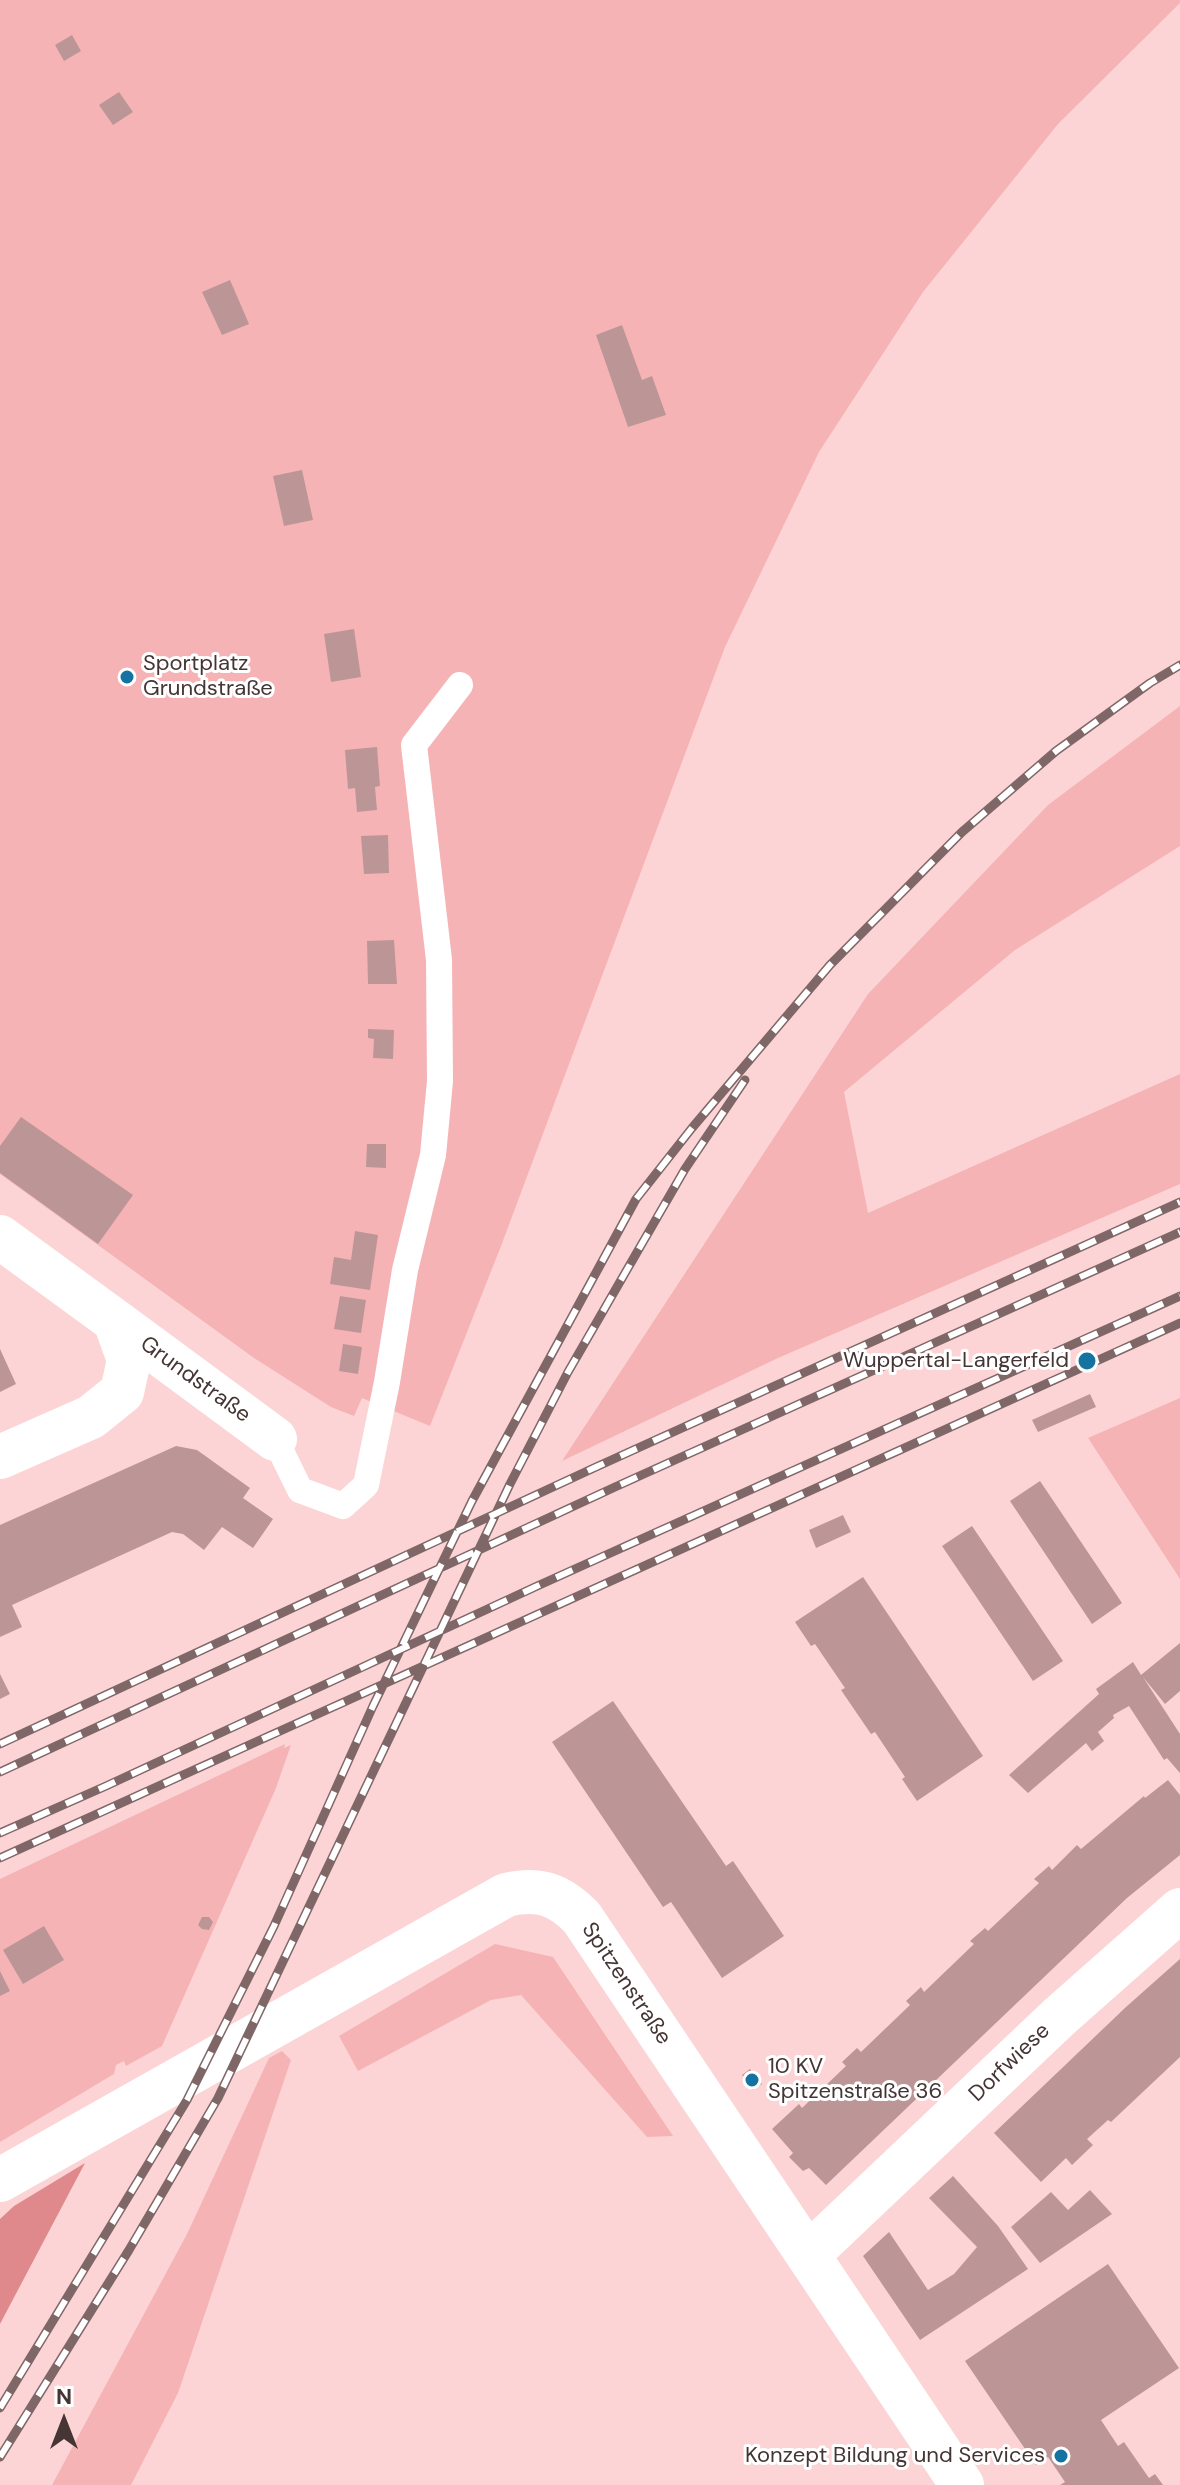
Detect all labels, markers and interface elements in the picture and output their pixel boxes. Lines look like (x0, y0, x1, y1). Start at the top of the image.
place label: Sportplatz Grundstraße (143, 651, 273, 702)
marker: Sportplatz Grundstraße (118, 668, 136, 686)
street label: Grundstraße (135, 1331, 255, 1429)
place label: Wuppertal-Langerfeld (843, 1348, 1069, 1374)
marker: Wuppertal-Langerfeld (1076, 1350, 1098, 1372)
street label: Spitzenstraße (575, 1918, 677, 2050)
street label: Dorfwiese (964, 2018, 1056, 2108)
place label: 10 KV Spitzenstraße 36 (768, 2054, 942, 2106)
marker: 10 KV Spitzenstraße 36 (743, 2071, 761, 2089)
north arrow (24, 2381, 104, 2461)
text: N (56, 2382, 72, 2411)
place label: Konzept Bildung und Services (745, 2443, 1045, 2469)
marker: Konzept Bildung und Services (1052, 2447, 1070, 2465)

